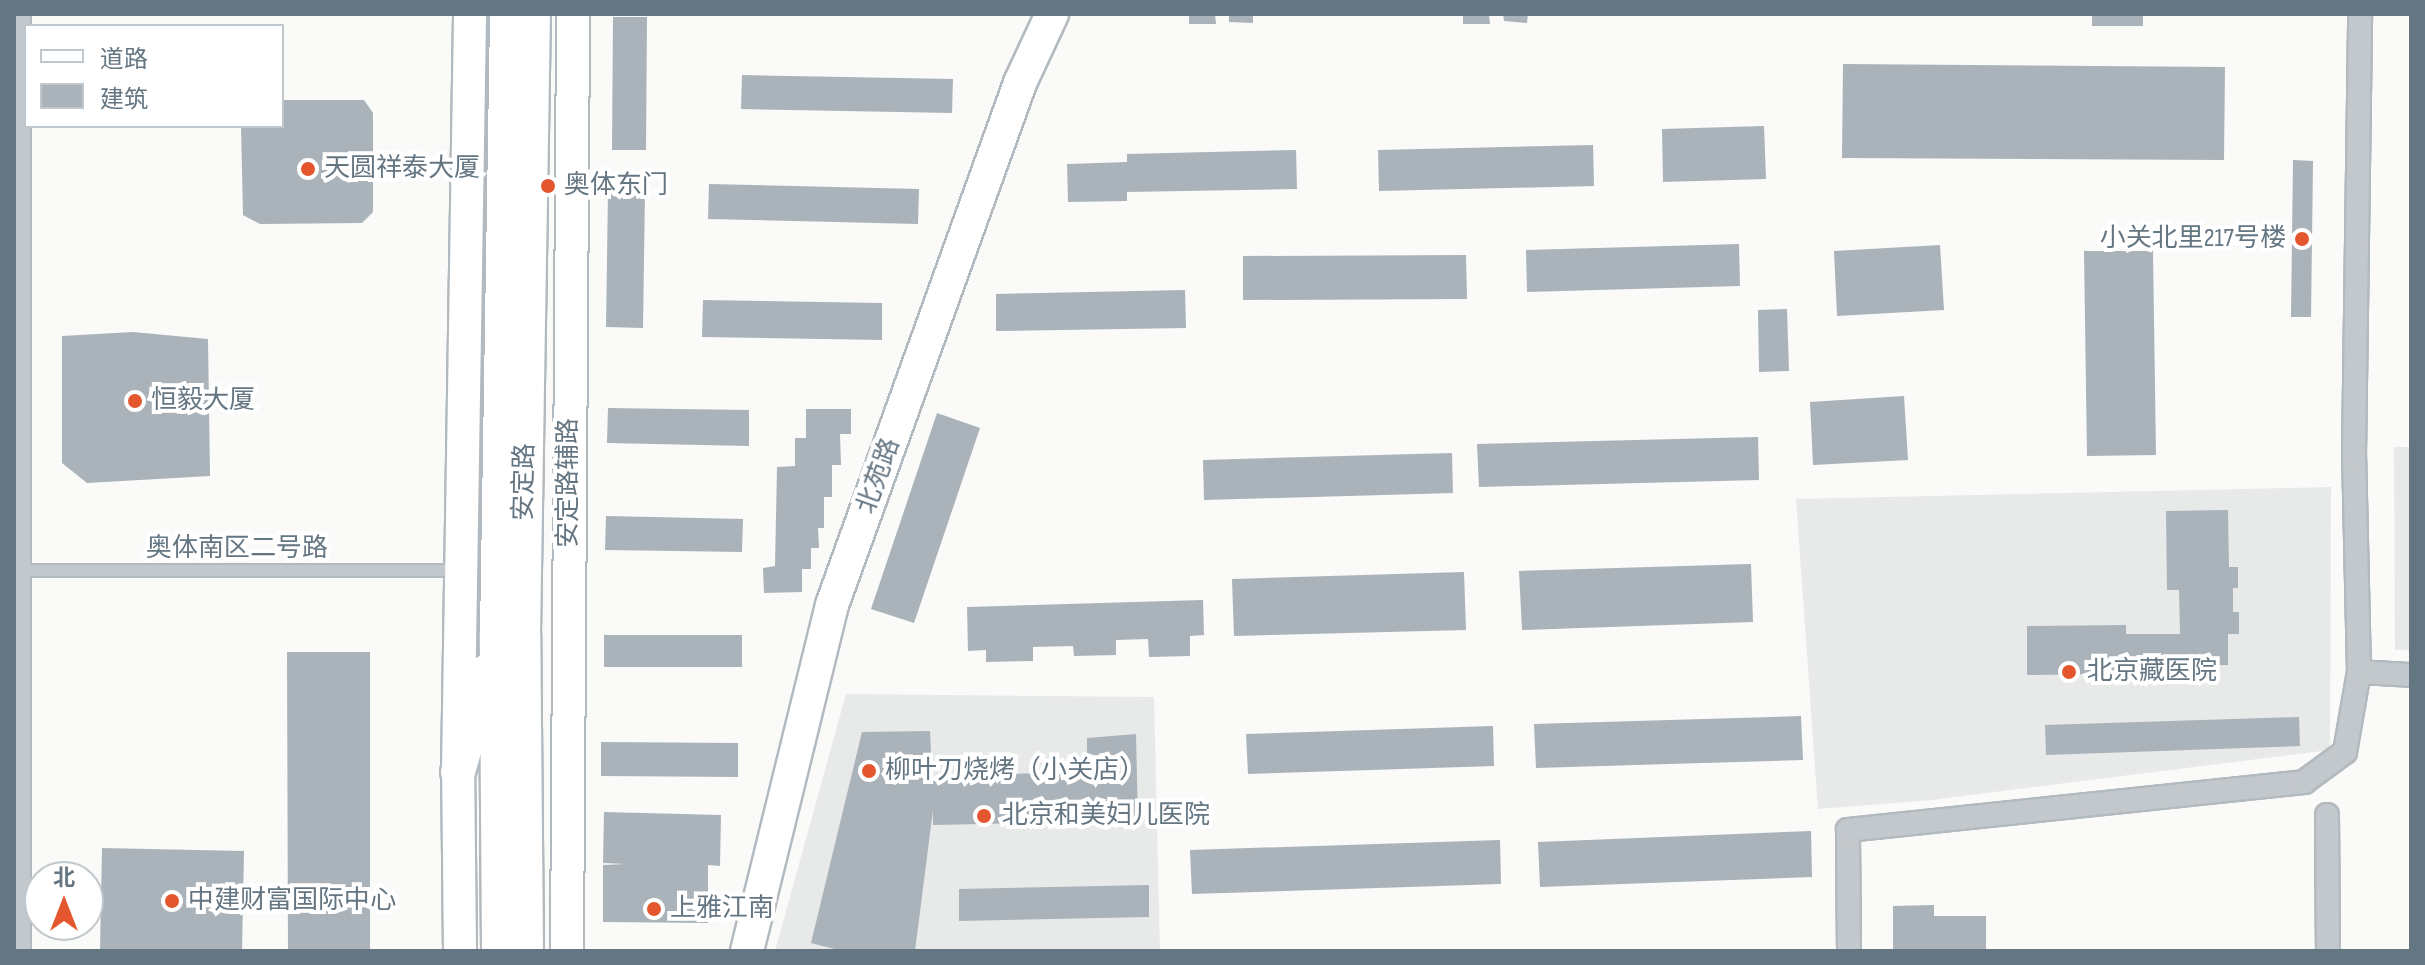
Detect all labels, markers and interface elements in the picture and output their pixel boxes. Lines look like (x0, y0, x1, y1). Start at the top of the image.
legend (24, 24, 284, 128)
text: 道路 (100, 45, 148, 74)
text: 建筑 (100, 85, 148, 114)
place label: 天圆祥泰大厦 (324, 153, 480, 185)
marker: 天圆祥泰大厦 (299, 160, 317, 178)
place label: 奥体东门 (564, 170, 668, 202)
marker: 奥体东门 (539, 177, 557, 195)
place label: 小关北里217号楼 (2100, 223, 2286, 255)
marker: 小关北里217号楼 (2293, 230, 2311, 248)
place label: 恒毅大厦 (151, 385, 255, 417)
marker: 恒毅大厦 (126, 392, 144, 410)
street label: 安定路辅路 (553, 418, 585, 548)
street label: 北苑路 (851, 434, 907, 518)
street label: 安定路 (509, 443, 541, 521)
street label: 奥体南区二号路 (146, 533, 328, 565)
place label: 北京藏医院 (2087, 656, 2217, 688)
marker: 北京藏医院 (2058, 661, 2080, 683)
place label: 柳叶刀烧烤（小关店） (885, 755, 1145, 787)
marker: 柳叶刀烧烤（小关店） (860, 762, 878, 780)
place label: 北京和美妇儿医院 (1002, 800, 1210, 832)
marker: 北京和美妇儿医院 (973, 805, 995, 827)
north arrow (24, 861, 104, 941)
text: 北 (53, 865, 75, 892)
place label: 中建财富国际中心 (188, 885, 396, 917)
marker: 中建财富国际中心 (163, 892, 181, 910)
place label: 上雅江南 (670, 893, 774, 925)
marker: 上雅江南 (645, 900, 663, 918)

